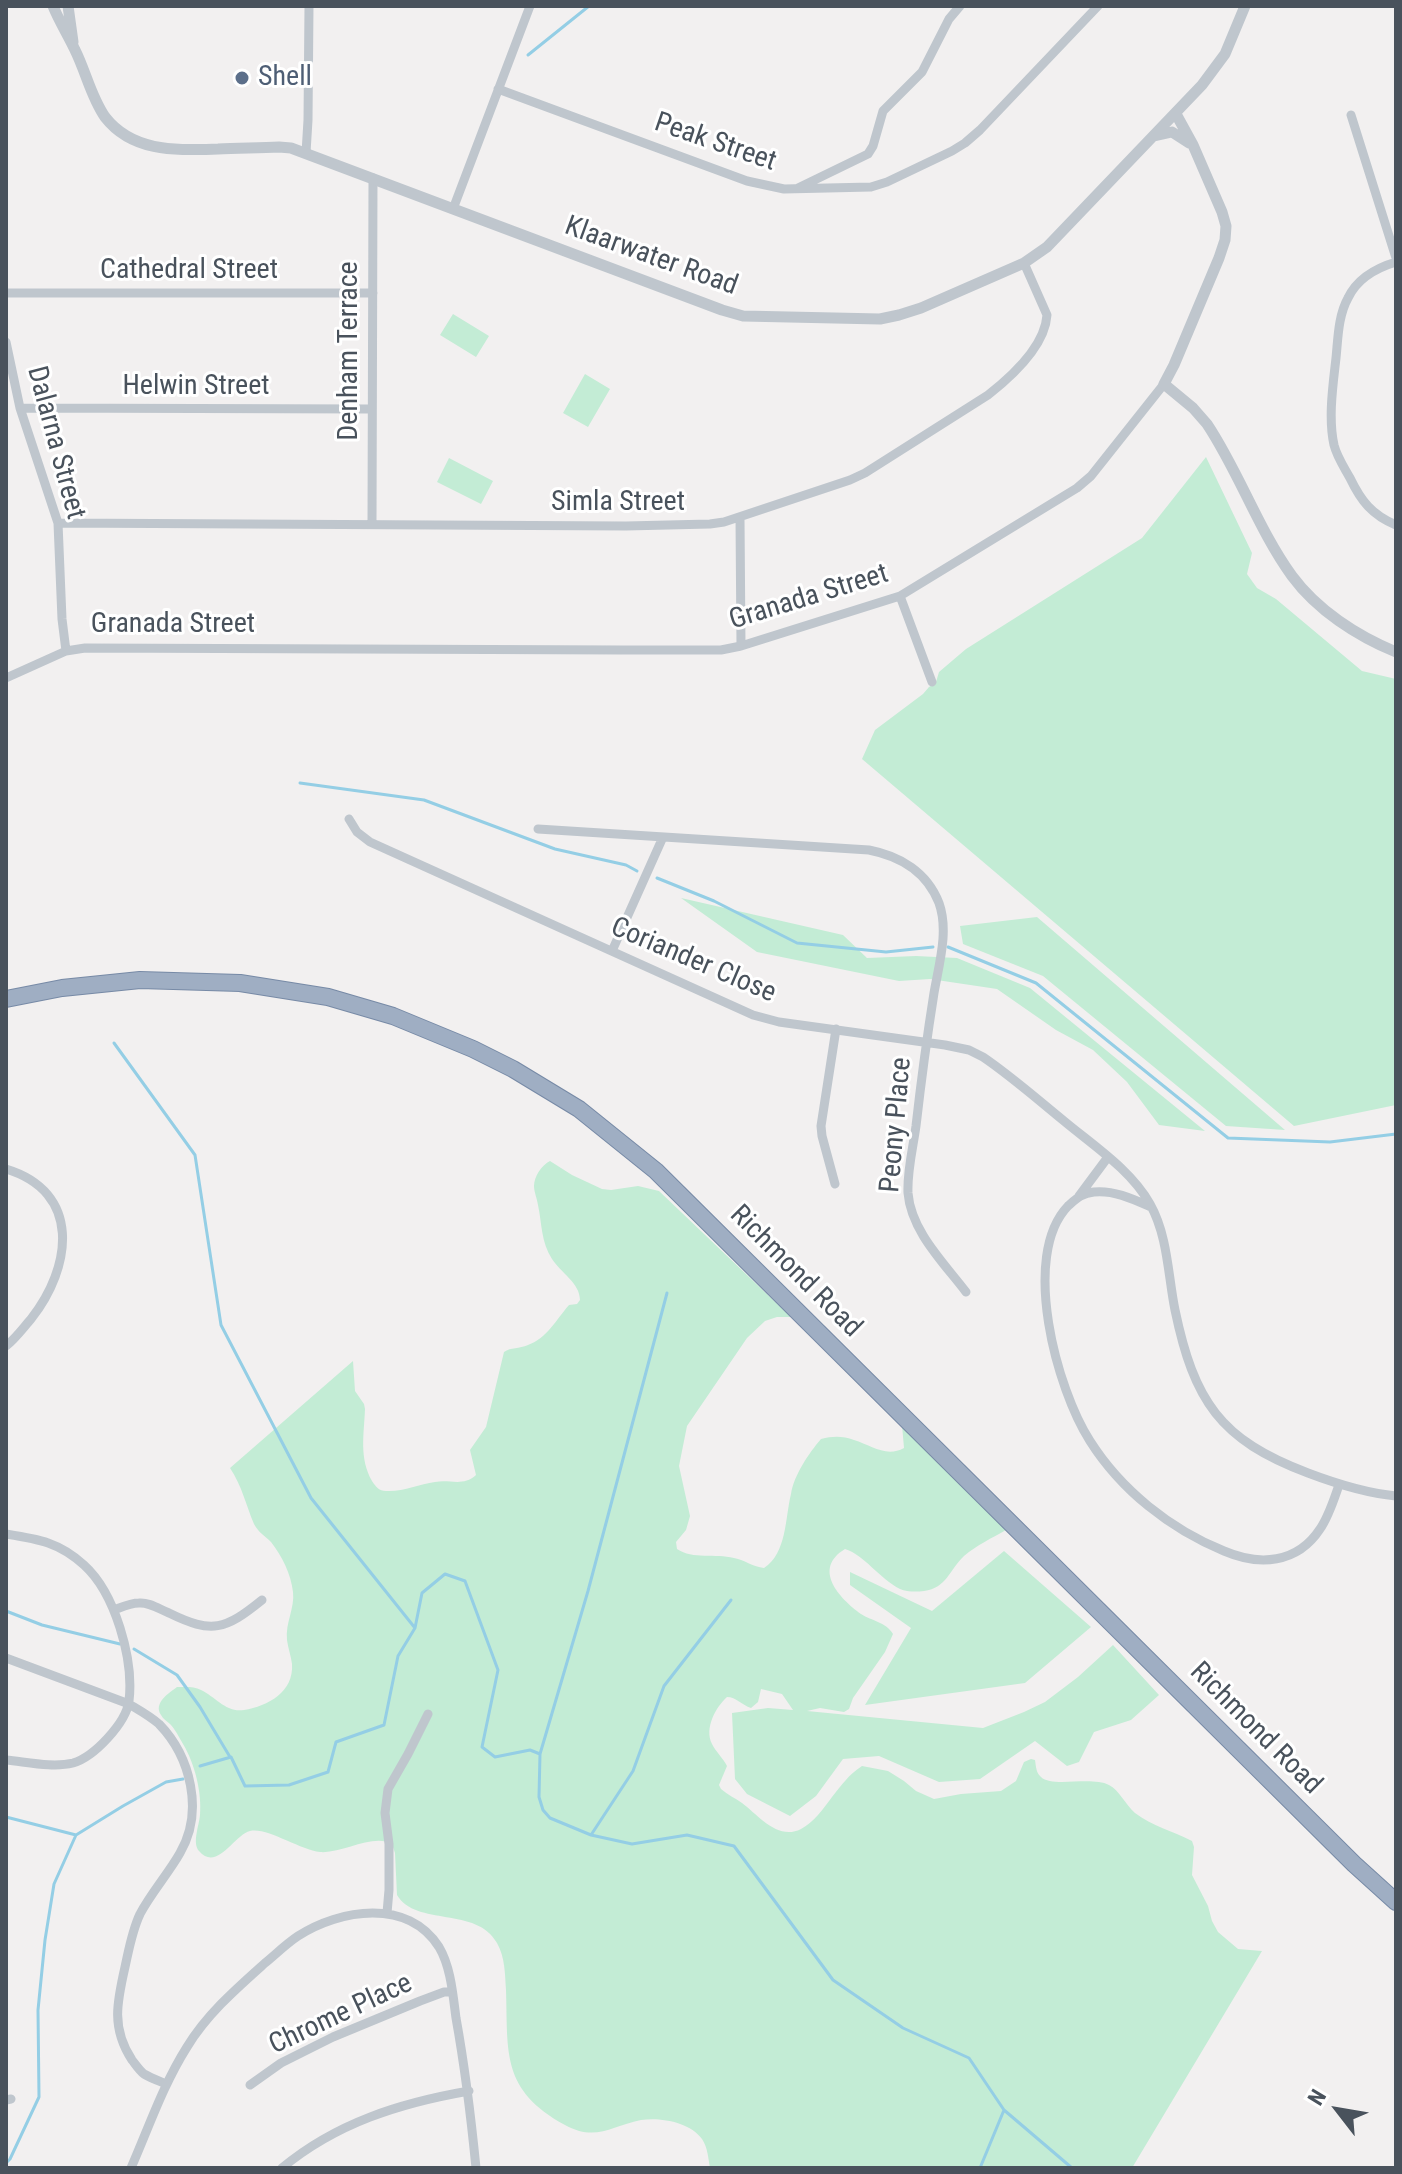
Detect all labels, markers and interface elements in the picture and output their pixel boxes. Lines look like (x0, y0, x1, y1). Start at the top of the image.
place label: Shell (258, 61, 312, 95)
marker: Shell (233, 69, 251, 87)
street label: Peak Street (650, 107, 780, 179)
street label: Klaarwater Road (560, 210, 742, 304)
street label: Cathedral Street (100, 254, 278, 288)
street label: Denham Terrace (333, 261, 367, 441)
street label: Dalarna Street (18, 363, 92, 523)
street label: Helwin Street (122, 370, 270, 404)
street label: Simla Street (551, 486, 685, 520)
street label: Granada Street (726, 558, 892, 638)
street label: Granada Street (91, 608, 255, 642)
street label: Coriander Close (605, 911, 781, 1011)
street label: Peony Place (874, 1056, 920, 1194)
street label: Richmond Road (722, 1199, 868, 1345)
street label: Richmond Road (1182, 1656, 1328, 1802)
street label: Chrome Place (264, 1967, 418, 2063)
north arrow (1298, 2070, 1378, 2150)
text: N (1303, 2085, 1331, 2110)

